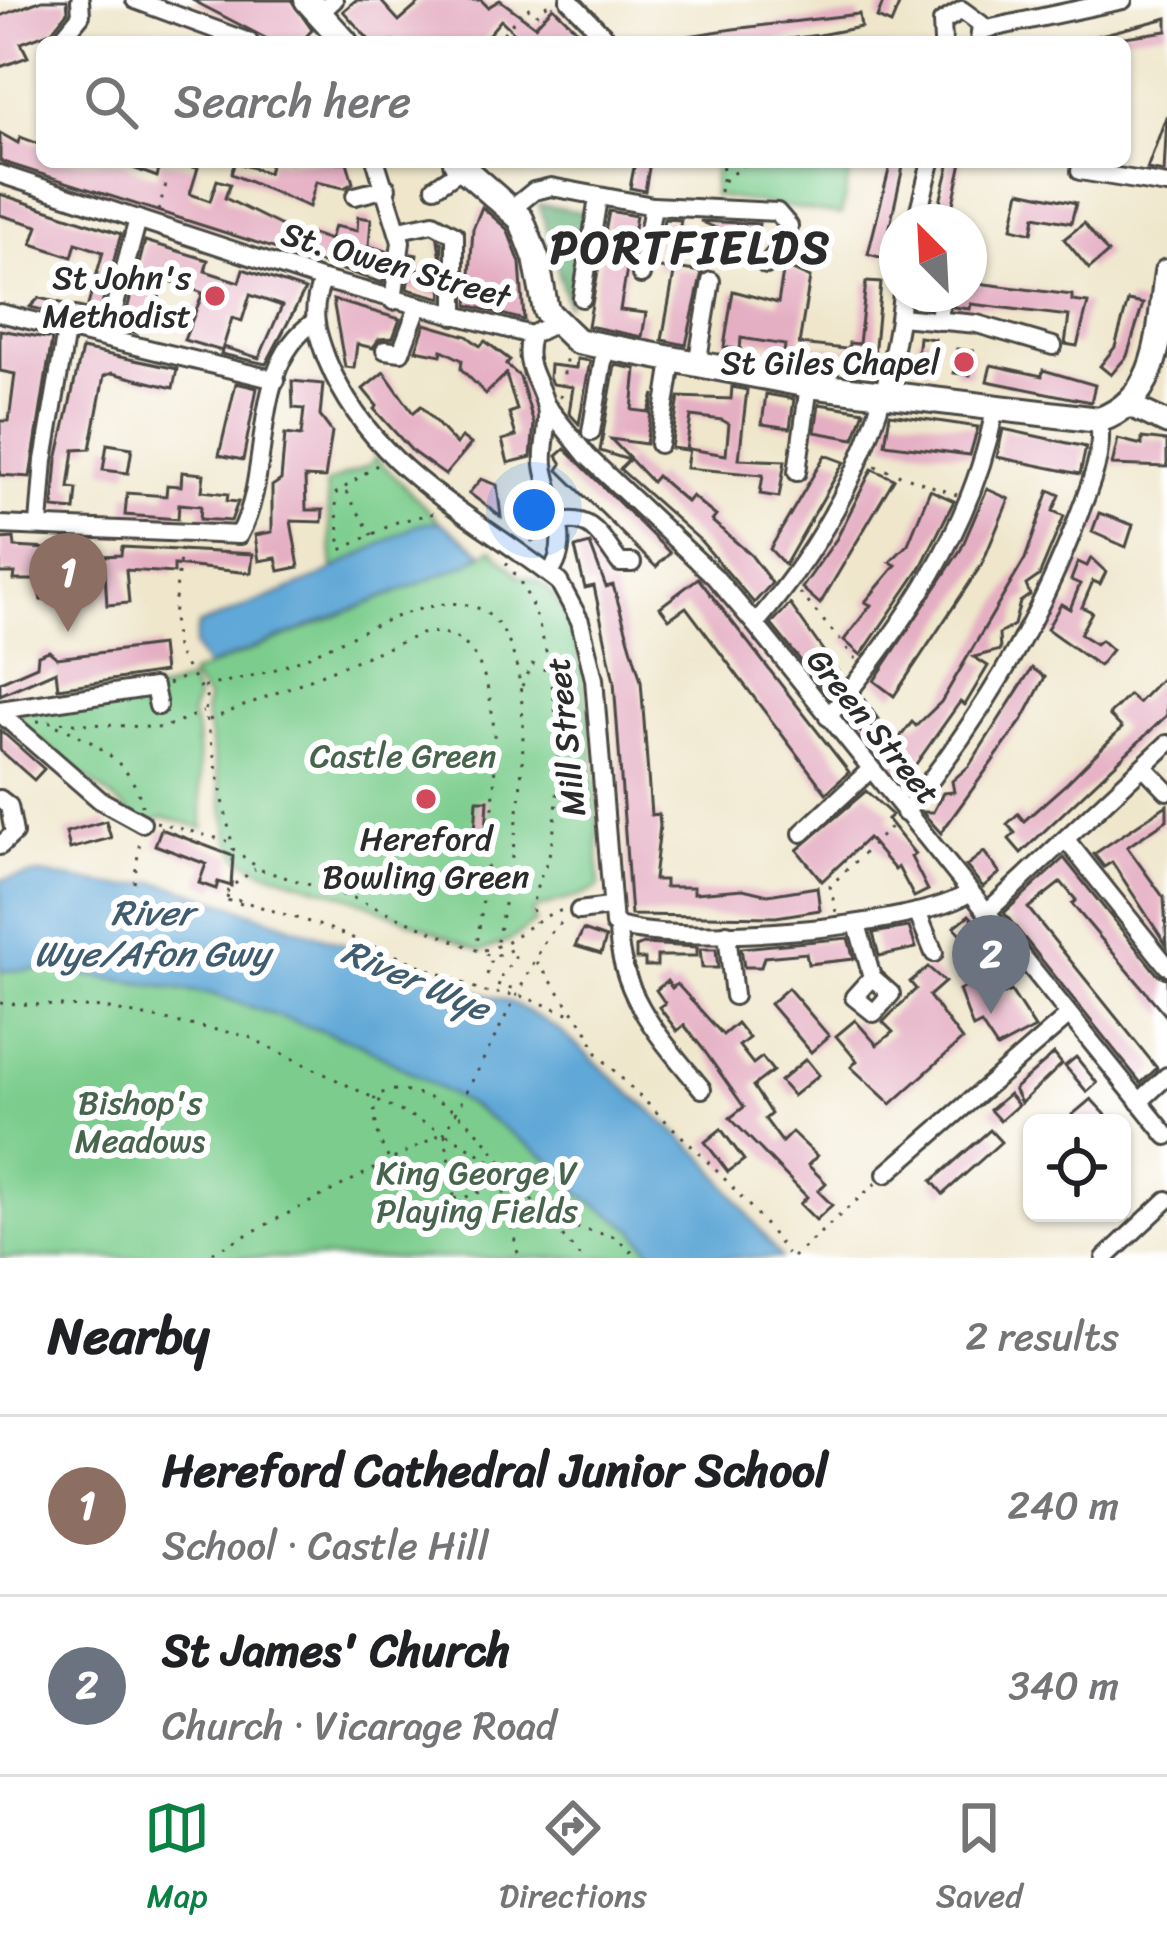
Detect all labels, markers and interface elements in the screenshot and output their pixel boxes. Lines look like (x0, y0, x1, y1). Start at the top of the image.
search box (36, 36, 1131, 168)
text: Search here (174, 62, 411, 142)
icon: search (78, 69, 144, 135)
north arrow (879, 204, 987, 312)
street label: St. Owen Street (274, 205, 519, 326)
district label: PORTFIELDS (550, 208, 832, 288)
place label: St John's Methodist (43, 249, 192, 345)
marker: St John's Methodist (202, 283, 228, 309)
place label: St Giles Chapel (721, 334, 941, 392)
marker: St Giles Chapel (951, 349, 977, 375)
your location (504, 480, 564, 540)
pin: 1 (29, 533, 107, 632)
street label: Green Street (791, 635, 955, 818)
street label: Mill Street (529, 655, 603, 819)
park label: Castle Green (310, 727, 496, 785)
marker: Hereford Bowling Green (413, 786, 439, 812)
place label: Hereford Bowling Green (323, 810, 530, 906)
water label: River Wye/Afon Gwy (34, 881, 274, 986)
pin: 2 (952, 915, 1030, 1014)
water label: River Wye (332, 920, 503, 1041)
park label: Bishop's Meadows (75, 1074, 206, 1170)
map controls (1023, 1114, 1131, 1222)
button: locate (1023, 1114, 1131, 1222)
park label: King George V Playing Fields (376, 1144, 579, 1240)
text: Nearby (48, 1291, 209, 1381)
text: 2 results (965, 1302, 1119, 1371)
text: Hereford Cathedral Junior School (162, 1431, 828, 1511)
text: 1 (79, 1471, 95, 1540)
text: 240 m (1007, 1471, 1119, 1540)
text: School · Castle Hill (162, 1511, 489, 1580)
text: St James' Church (162, 1611, 510, 1691)
text: 2 (76, 1651, 98, 1720)
text: 340 m (1008, 1651, 1119, 1720)
text: Church · Vicarage Road (162, 1691, 556, 1760)
tab: Map (144, 1795, 210, 1925)
tab: Directions (499, 1795, 647, 1925)
tab: Saved (936, 1795, 1023, 1925)

